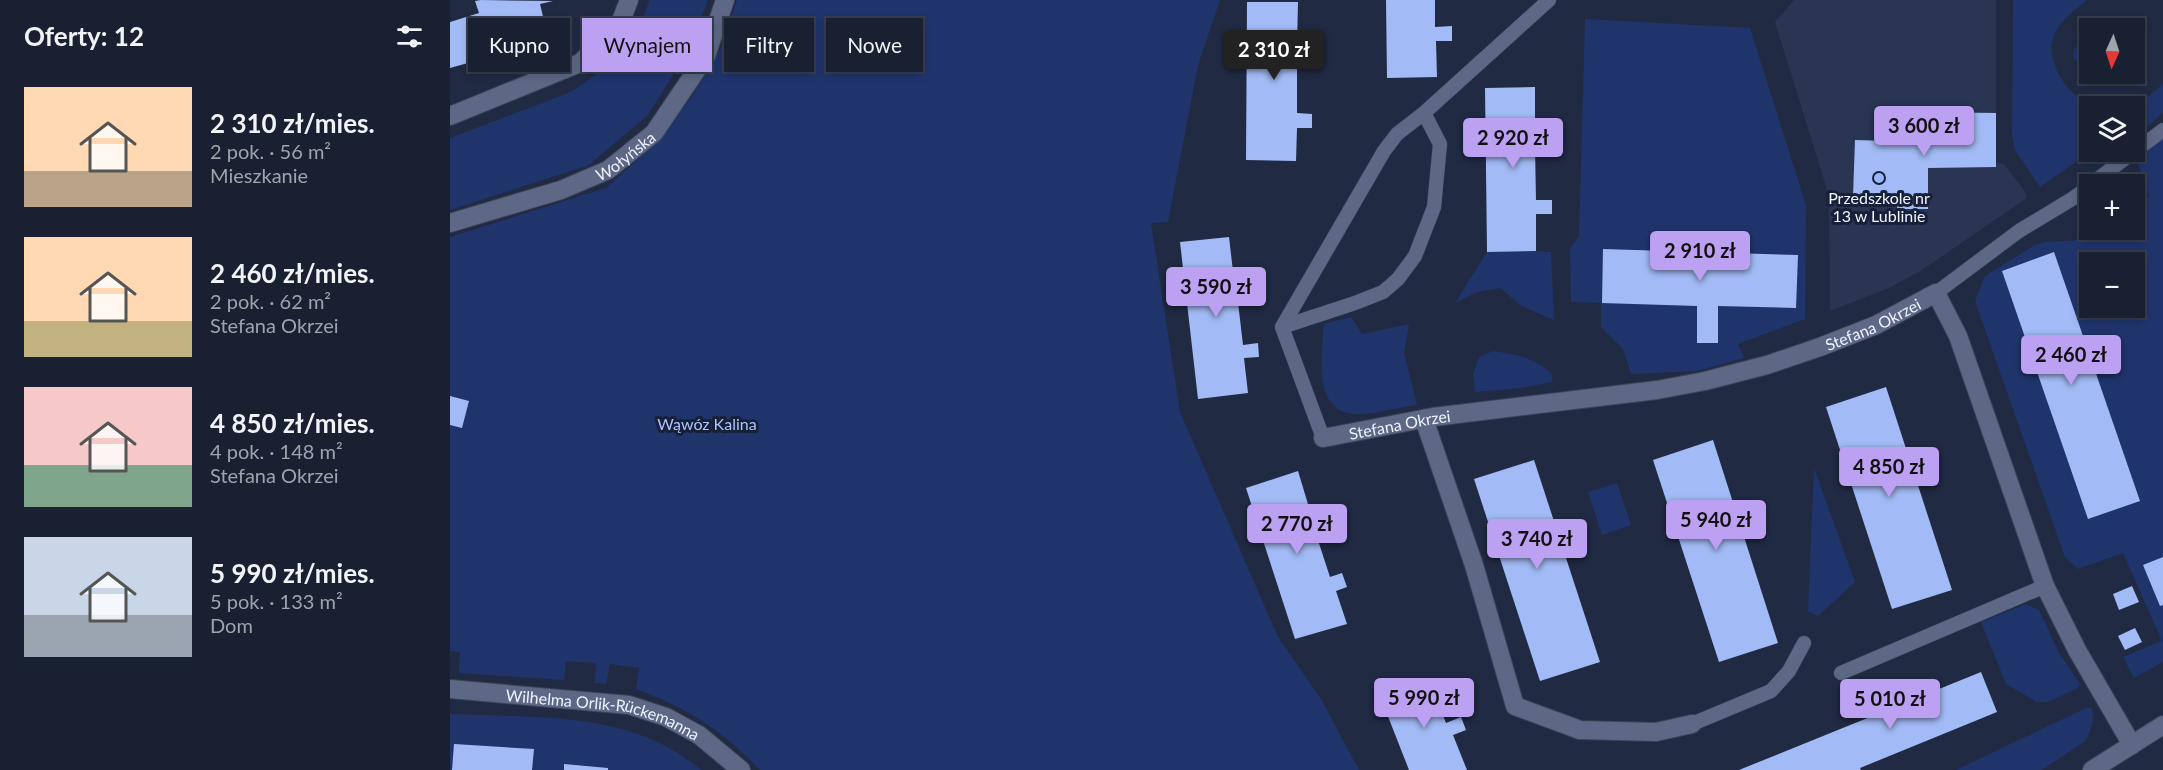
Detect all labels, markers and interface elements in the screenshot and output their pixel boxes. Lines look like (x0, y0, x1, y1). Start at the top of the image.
chip: Kupno (468, 18, 570, 72)
chip: Wynajem (582, 18, 712, 72)
chip: Filtry (724, 18, 814, 72)
chip: Nowe (826, 18, 923, 72)
north arrow (2079, 18, 2145, 84)
map controls (2079, 18, 2145, 318)
text: Oferty: 12 (24, 20, 144, 52)
icon: filters (393, 20, 426, 53)
pin: 2 310 zł (1212, 30, 1336, 81)
text: 2 310 zł (1238, 37, 1310, 61)
button: layers (2079, 96, 2145, 162)
pin: 3 600 zł (1862, 106, 1986, 157)
text: 2 310 zł/mies. (210, 107, 375, 139)
icon: home (72, 111, 144, 183)
text: 3 600 zł (1888, 113, 1960, 137)
pin: 2 920 zł (1451, 118, 1575, 169)
text: 2 920 zł (1477, 125, 1549, 149)
street label: Wołyńska (592, 127, 658, 184)
text: 2 pok. · 56 m² (210, 139, 331, 163)
text: Mieszkanie (210, 163, 308, 187)
marker: Przedszkole nr 13 w Lublinie (1872, 171, 1886, 185)
button: + (2079, 174, 2145, 240)
place label: Przedszkole nr 13 w Lublinie (1828, 188, 1930, 225)
pin: 2 910 zł (1638, 231, 1762, 282)
text: 2 910 zł (1664, 238, 1736, 262)
button: − (2079, 252, 2145, 318)
text: 2 460 zł/mies. (210, 257, 375, 289)
icon: home (72, 261, 144, 333)
pin: 3 590 zł (1154, 267, 1278, 318)
text: 3 590 zł (1180, 274, 1252, 298)
text: 2 pok. · 62 m² (210, 289, 331, 313)
street label: Stefana Okrzei (1822, 294, 1924, 354)
text: Stefana Okrzei (210, 313, 339, 337)
pin: 2 460 zł (2009, 335, 2133, 386)
text: 2 460 zł (2035, 342, 2107, 366)
street label: Stefana Okrzei (1347, 405, 1451, 442)
text: 4 850 zł/mies. (210, 407, 375, 439)
icon: home (72, 411, 144, 483)
park label: Wąwóz Kalina (657, 414, 757, 433)
text: 4 pok. · 148 m² (210, 439, 343, 463)
pin: 4 850 zł (1827, 447, 1951, 498)
text: 4 850 zł (1853, 454, 1925, 478)
text: Stefana Okrzei (210, 463, 339, 487)
pin: 5 940 zł (1654, 500, 1778, 551)
pin: 2 770 zł (1235, 504, 1359, 555)
text: 5 940 zł (1680, 507, 1752, 531)
text: 2 770 zł (1261, 511, 1333, 535)
pin: 3 740 zł (1475, 519, 1599, 570)
text: 3 740 zł (1501, 526, 1573, 550)
text: 5 990 zł/mies. (210, 557, 375, 589)
icon: home (72, 561, 144, 633)
text: 5 pok. · 133 m² (210, 589, 343, 613)
text: Dom (210, 613, 253, 637)
pin: 5 990 zł (1362, 678, 1486, 729)
pin: 5 010 zł (1828, 679, 1952, 730)
street label: Wilhelma Orlik-Rückemanna (505, 685, 703, 743)
text: 5 990 zł (1388, 685, 1460, 709)
text: 5 010 zł (1854, 686, 1926, 710)

